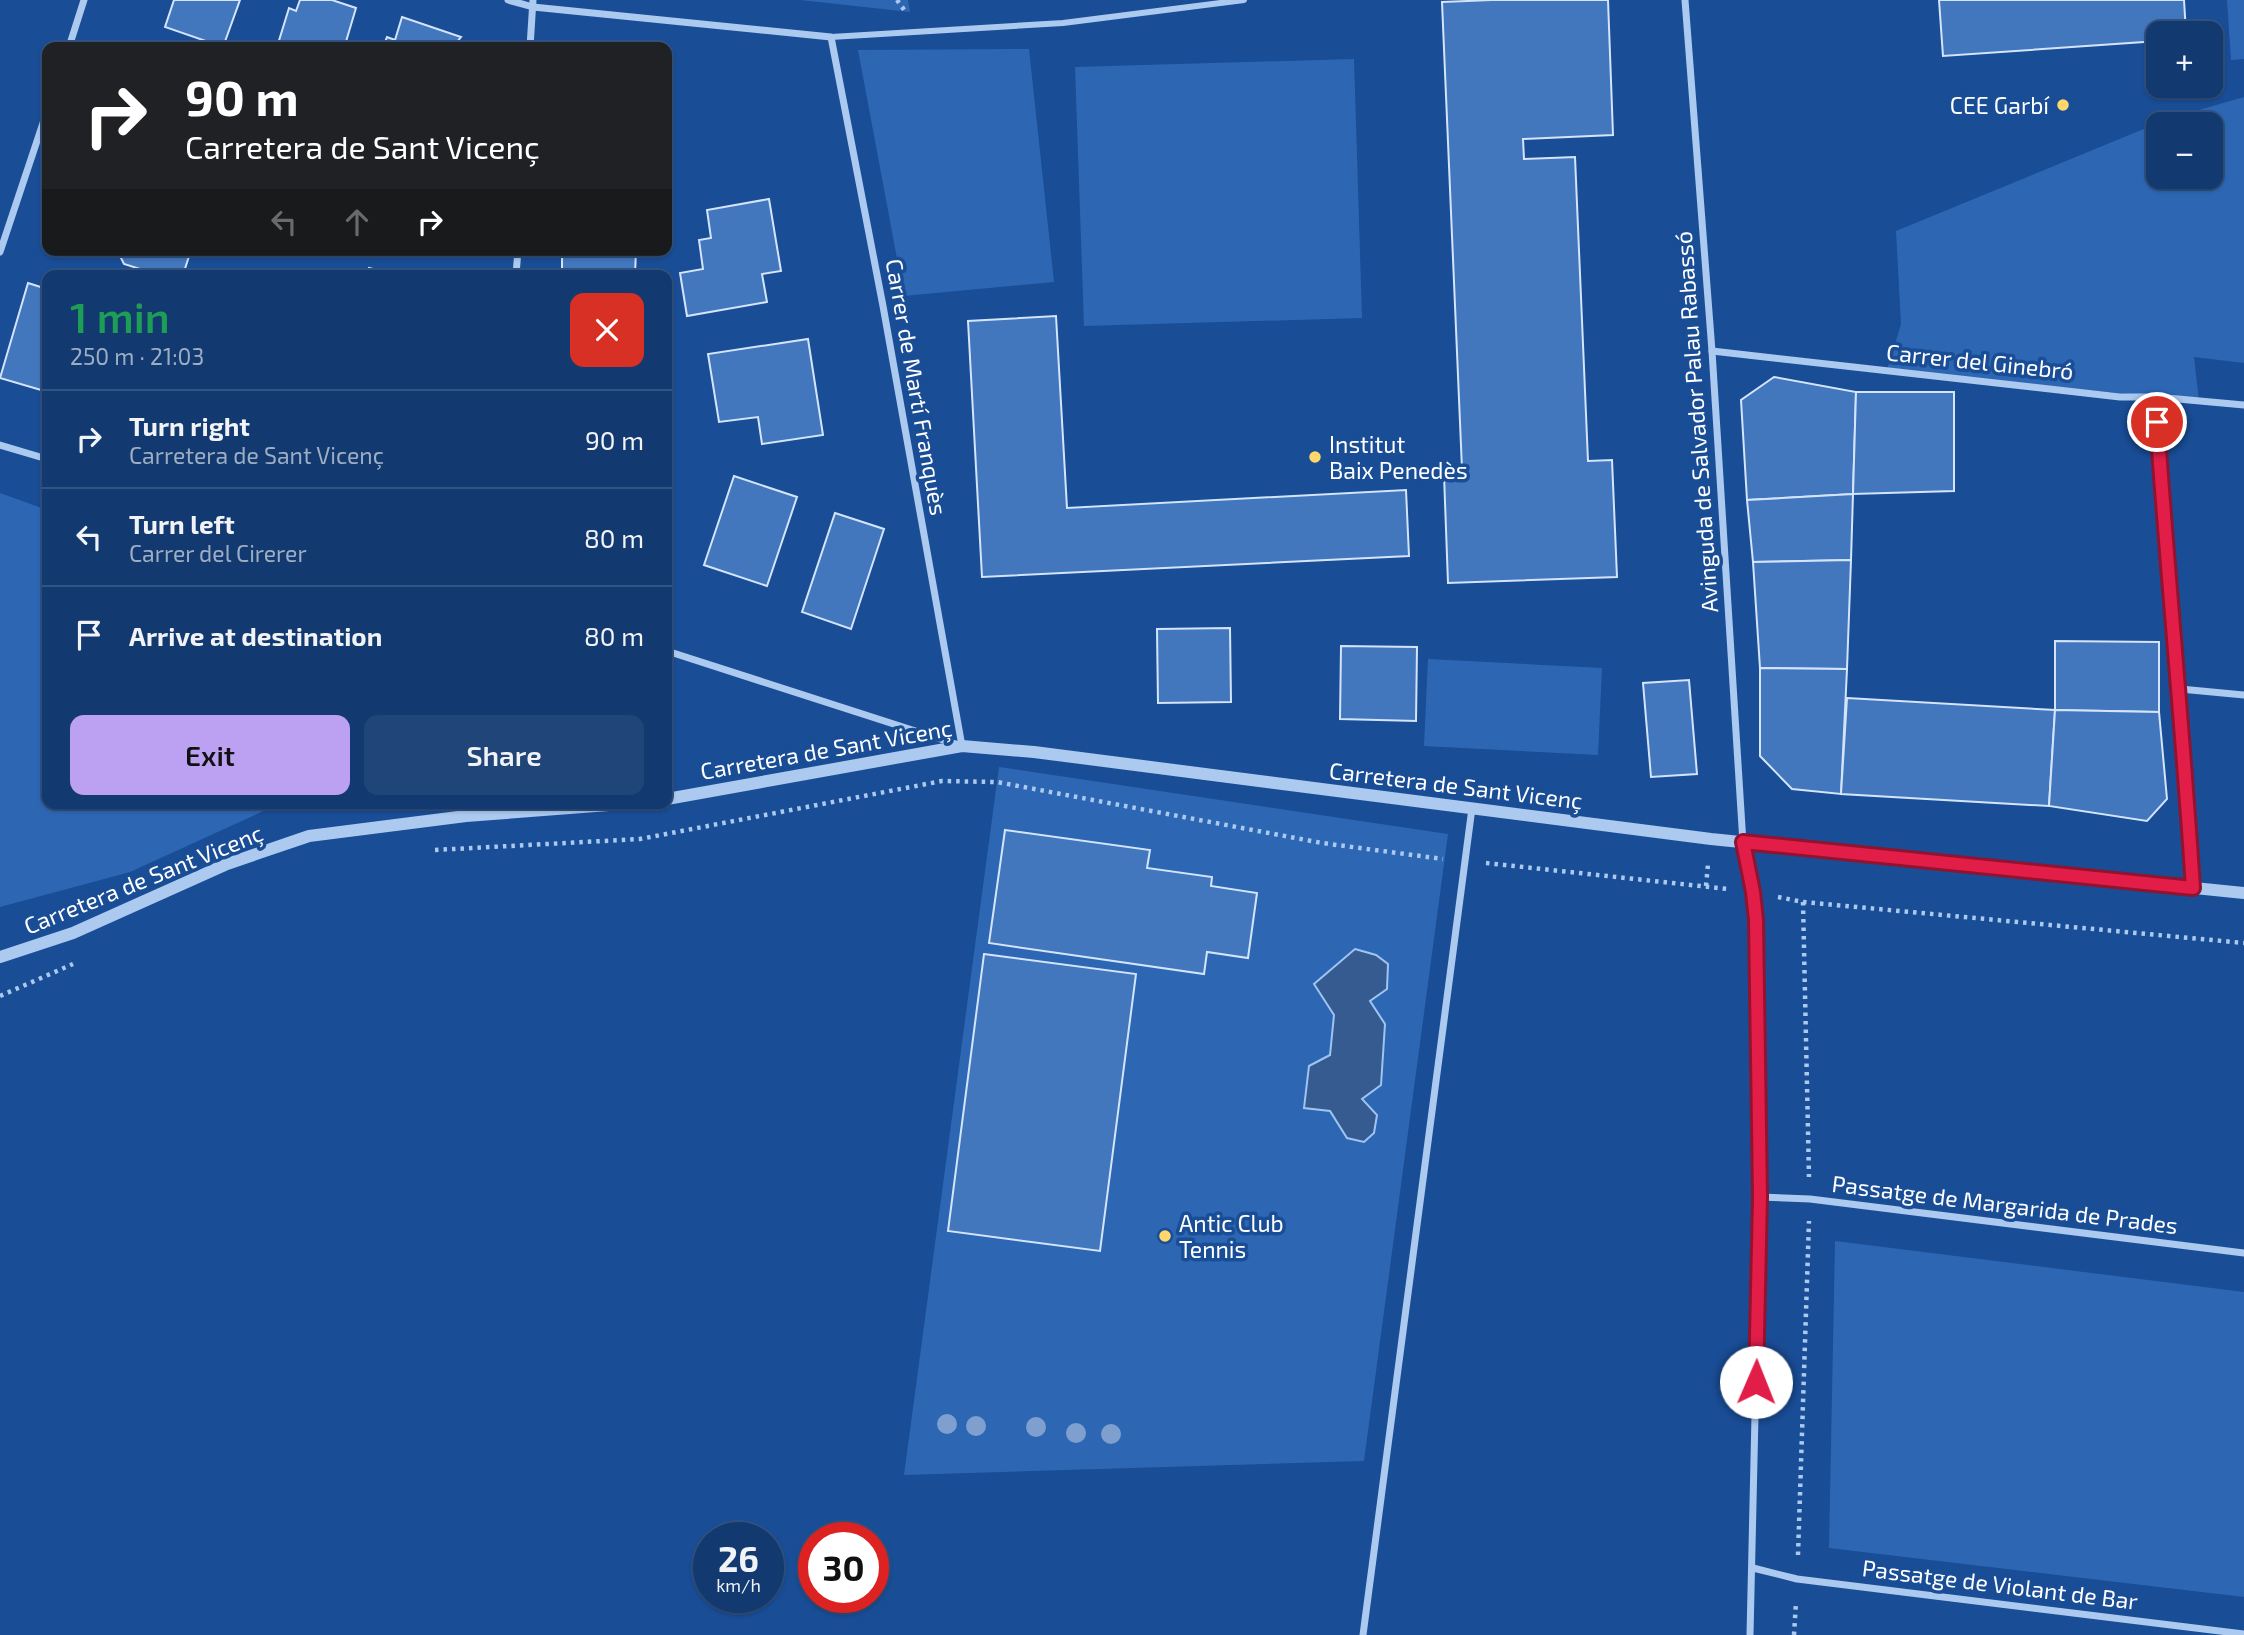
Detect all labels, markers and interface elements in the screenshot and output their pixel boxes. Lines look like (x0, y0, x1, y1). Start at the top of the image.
map controls (2146, 21, 2223, 189)
button: + (2146, 21, 2223, 98)
text: 90 m (185, 67, 299, 126)
icon: right (70, 70, 161, 161)
place label: CEE Garbí (1950, 91, 2050, 119)
marker: CEE Garbí (2055, 97, 2071, 113)
button: − (2146, 112, 2223, 189)
text: Carretera de Sant Vicenç (185, 127, 540, 165)
icon: left (265, 203, 303, 241)
icon: ahead (338, 203, 376, 241)
icon: right (411, 203, 449, 241)
street label: Avinguda de Salvador Palau Rabassó (1669, 230, 1723, 614)
street label: Carrer de Martí Franquès (881, 257, 953, 517)
text: 1 min (70, 291, 170, 341)
button: close (570, 293, 644, 367)
street label: Carrer del Ginebró (1885, 337, 2075, 385)
text: 250 m · 21:03 (70, 342, 204, 370)
pin (2127, 392, 2187, 452)
icon: arrive (2138, 403, 2176, 441)
text: Turn right (129, 410, 250, 441)
icon: right (70, 420, 108, 458)
text: 90 m (585, 424, 644, 455)
place label: Institut Baix Penedès (1329, 430, 1468, 484)
text: Carretera de Sant Vicenç (129, 441, 384, 469)
marker: Institut Baix Penedès (1307, 449, 1323, 465)
text: Turn left (129, 508, 235, 539)
icon: left (70, 518, 108, 556)
text: 80 m (584, 522, 644, 553)
text: Carrer del Cirerer (129, 539, 307, 567)
icon: arrive (70, 616, 108, 654)
text: Arrive at destination (129, 620, 382, 651)
text: 80 m (584, 620, 644, 651)
street label: Carretera de Sant Vicenç (698, 713, 954, 786)
button: Exit (70, 715, 350, 795)
button: Share (364, 715, 644, 795)
street label: Carretera de Sant Vicenç (1328, 756, 1584, 815)
street label: Carretera de Sant Vicenç (20, 818, 267, 941)
street label: Passatge de Margarida de Prades (1830, 1169, 2180, 1239)
place label: Antic Club Tennis (1179, 1209, 1284, 1263)
marker: Antic Club Tennis (1157, 1228, 1173, 1244)
position arrow (1719, 1345, 1793, 1419)
speed limit sign: 30 (798, 1522, 889, 1613)
text: 26 (718, 1537, 759, 1579)
street label: Passatge de Violant de Bar (1861, 1553, 2139, 1615)
text: km/h (716, 1574, 761, 1596)

